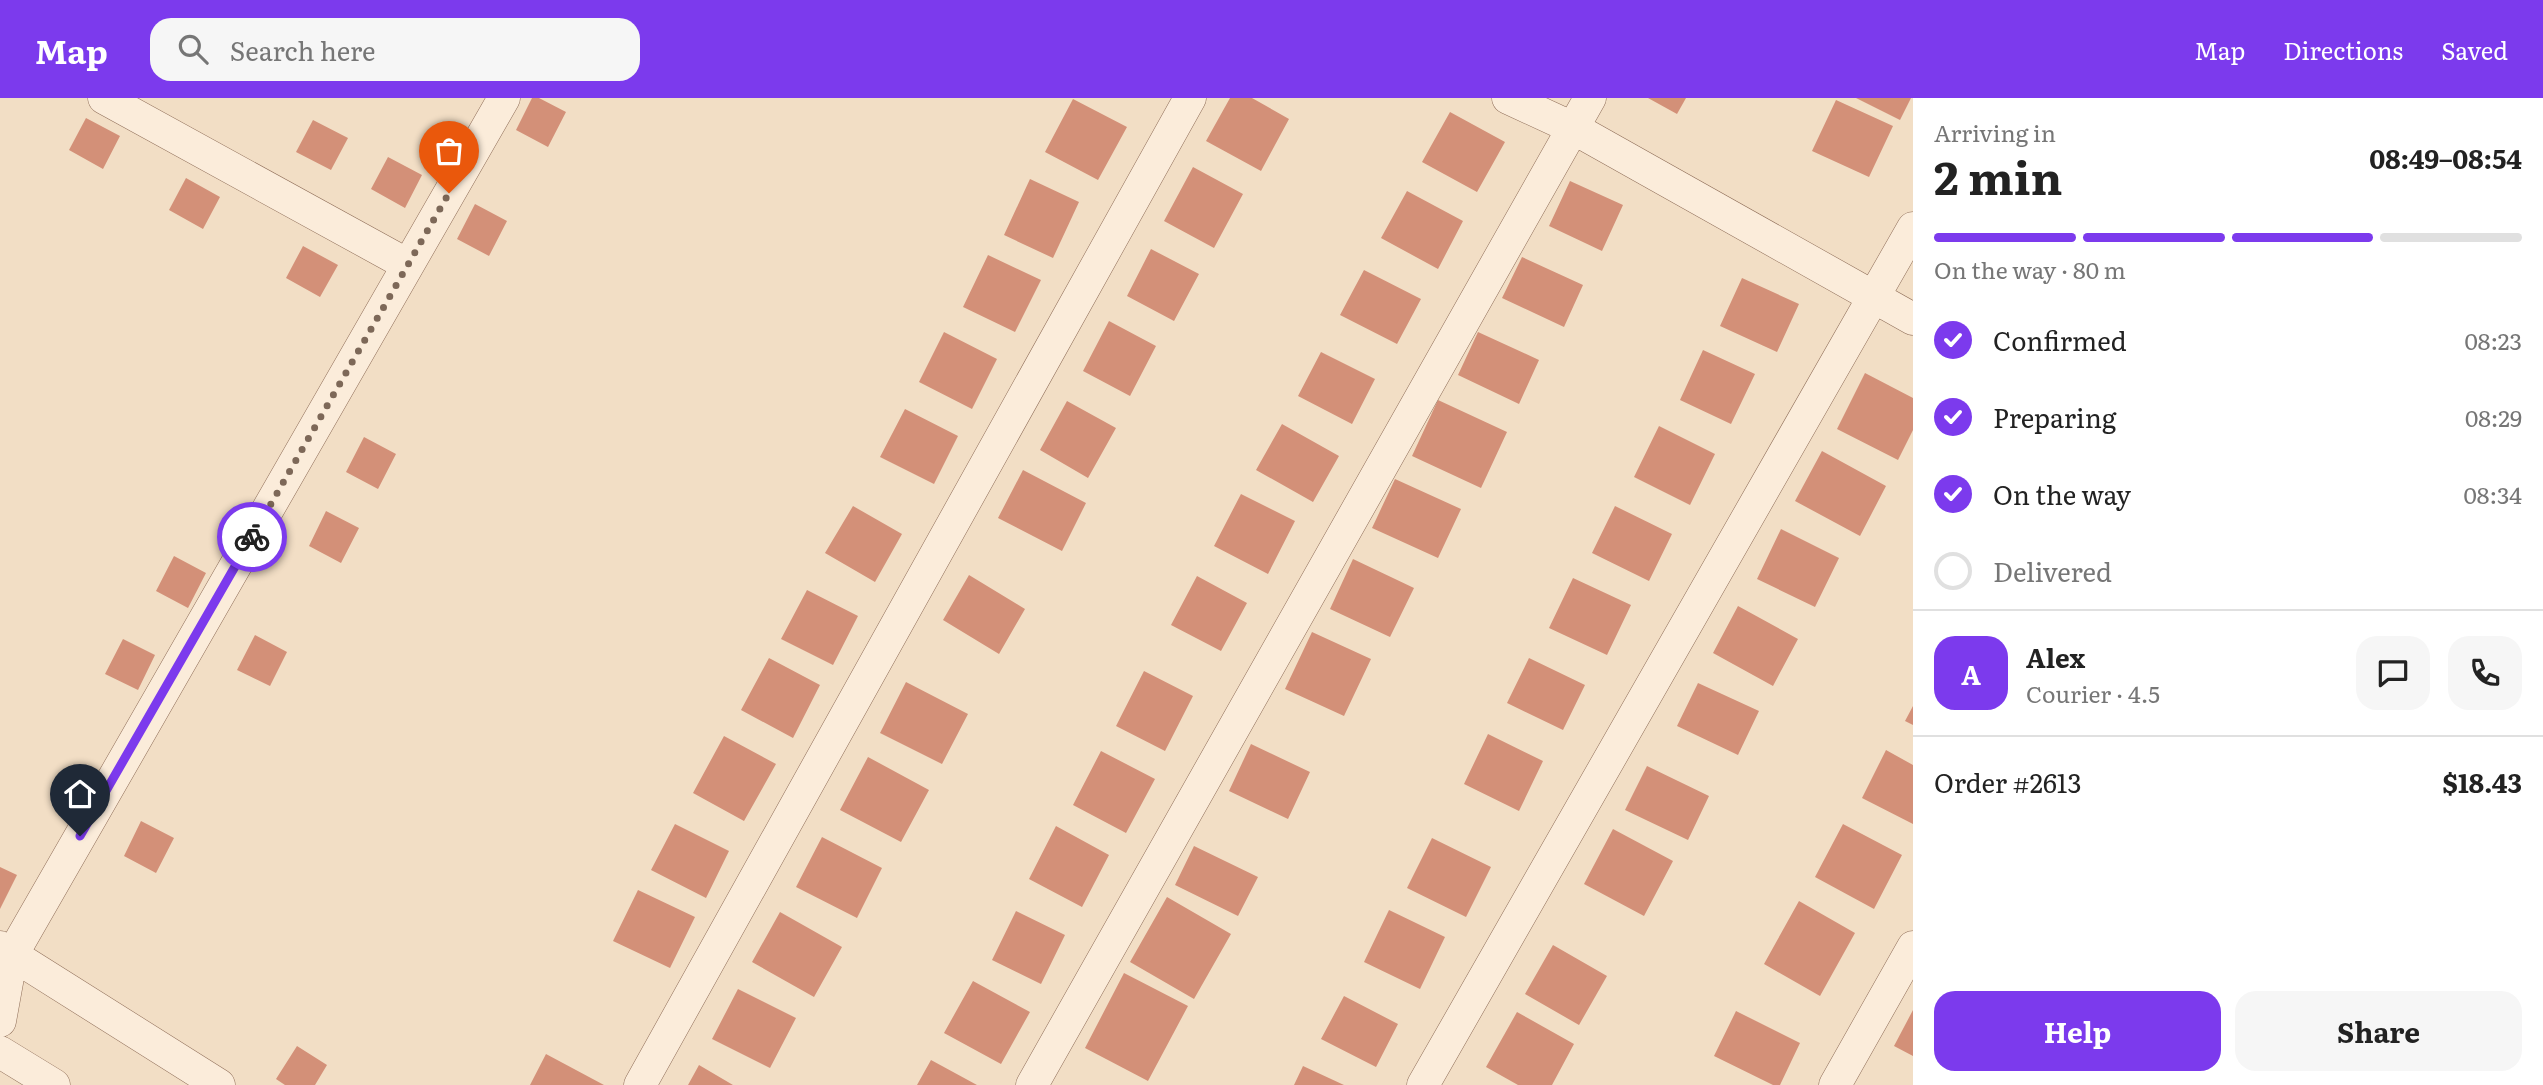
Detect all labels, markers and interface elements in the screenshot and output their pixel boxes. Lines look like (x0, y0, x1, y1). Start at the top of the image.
search box (150, 18, 640, 81)
text: Map (35, 25, 108, 74)
icon: search (174, 30, 212, 68)
text: Search here (230, 30, 376, 69)
text: Map (2194, 32, 2245, 67)
text: Directions (2283, 32, 2403, 67)
text: Saved (2441, 32, 2508, 67)
text: Arriving in (1934, 115, 2056, 149)
pin (419, 121, 479, 193)
icon: bag (430, 132, 468, 170)
text: 08:49–08:54 (2369, 138, 2522, 177)
text: 2 min (1934, 141, 2063, 209)
text: On the way · 80 m (1934, 252, 2126, 286)
text: Confirmed (1993, 320, 2127, 359)
icon: check (1934, 321, 1972, 359)
text: 08:23 (2464, 323, 2522, 357)
text: Preparing (1993, 397, 2116, 436)
icon: check (1934, 398, 1972, 436)
text: 08:29 (2465, 400, 2522, 434)
text: On the way (1993, 474, 2131, 513)
icon: check (1934, 475, 1972, 513)
text: 08:34 (2464, 477, 2522, 511)
courier (217, 502, 287, 572)
icon: bike (233, 518, 271, 556)
text: Delivered (1993, 551, 2112, 590)
button: chat (2356, 636, 2430, 710)
button: phone (2448, 636, 2522, 710)
text: Alex (2026, 637, 2085, 676)
text: A (1961, 654, 1981, 693)
text: Courier · 4.5 (2026, 676, 2160, 710)
text: Order #2613 (1934, 762, 2082, 801)
text: $18.43 (2442, 762, 2522, 801)
pin (50, 764, 110, 836)
icon: home (61, 775, 99, 813)
button: Help (1934, 991, 2221, 1071)
button: Share (2235, 991, 2522, 1071)

